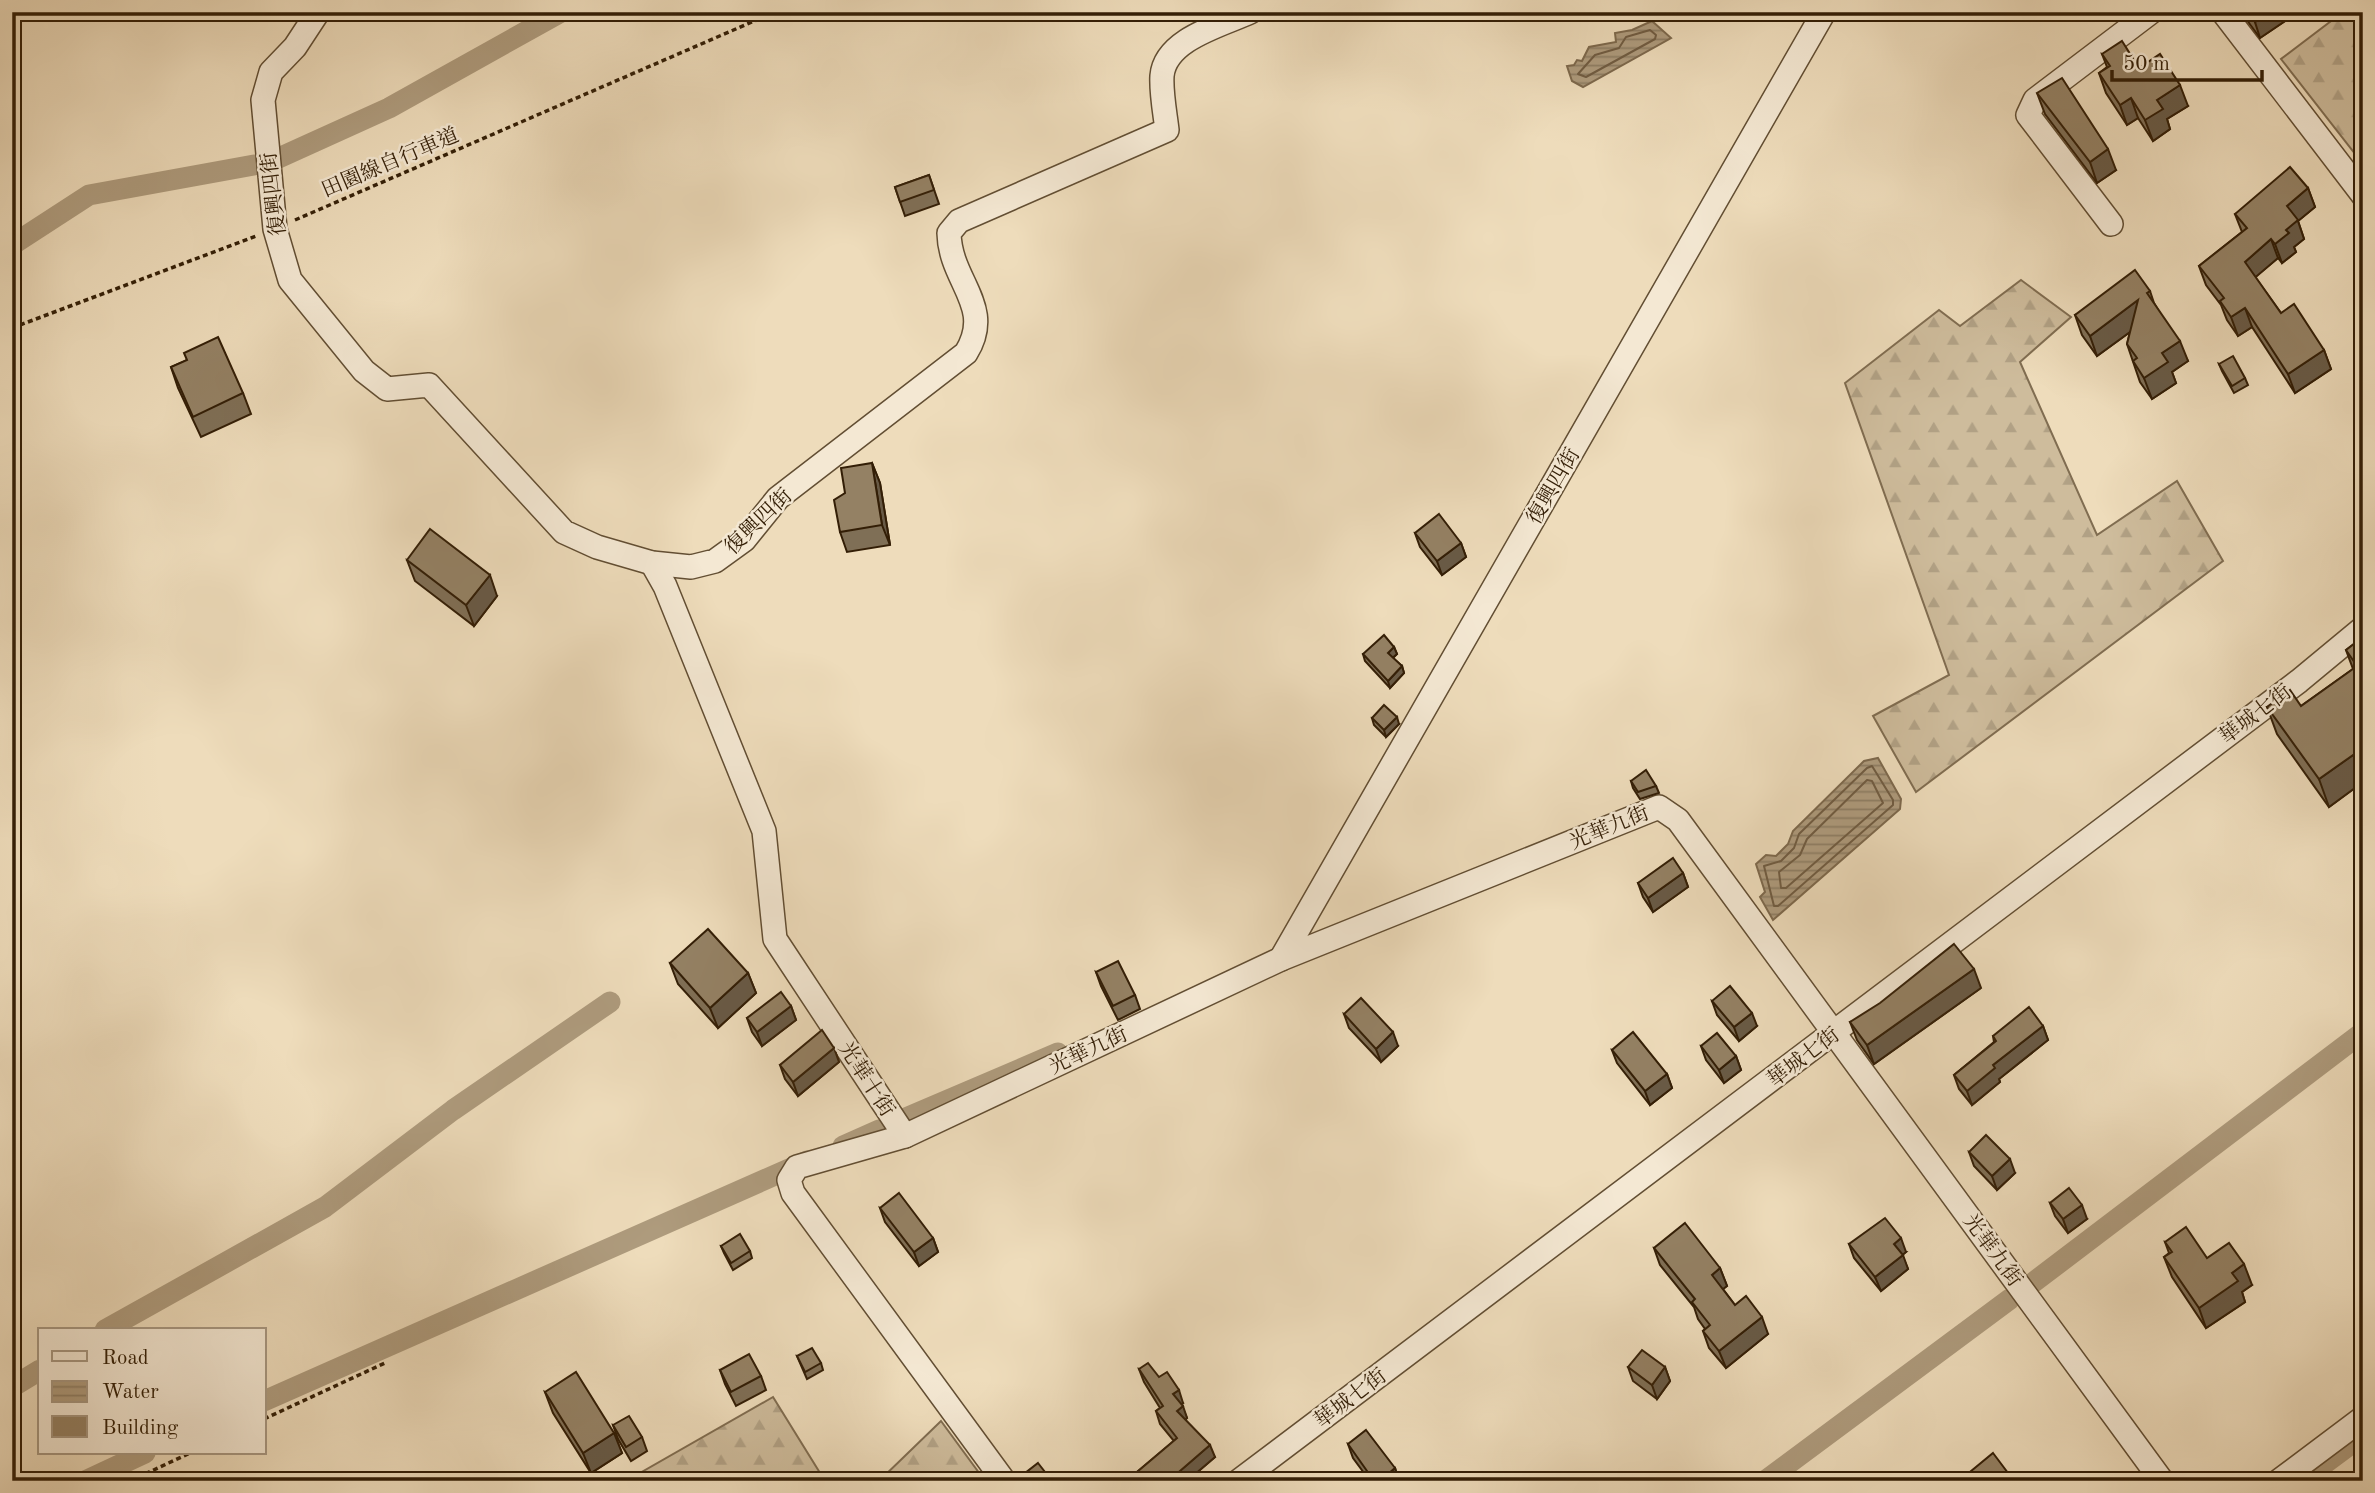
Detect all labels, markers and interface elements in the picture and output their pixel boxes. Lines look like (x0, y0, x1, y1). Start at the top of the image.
scale bar (2112, 38, 2263, 82)
text: 50 m (2123, 54, 2170, 75)
street label: 田園線自行車道 (318, 123, 462, 202)
street label: 復興四街 (257, 151, 290, 237)
street label: 復興四街 (1522, 444, 1584, 528)
street label: 復興四街 (720, 484, 797, 559)
street label: 華城七街 (2215, 680, 2296, 749)
street label: 光華九街 (1566, 801, 1652, 854)
street label: 光華九街 (1045, 1022, 1131, 1079)
street label: 華城七街 (1763, 1023, 1844, 1092)
street label: 光華十街 (834, 1038, 899, 1121)
street label: 光華九街 (1959, 1210, 2027, 1291)
legend (38, 1328, 266, 1454)
text: Road (102, 1348, 149, 1369)
street label: 華城七街 (1310, 1364, 1391, 1433)
text: Water (102, 1382, 159, 1403)
text: Building (102, 1418, 179, 1439)

